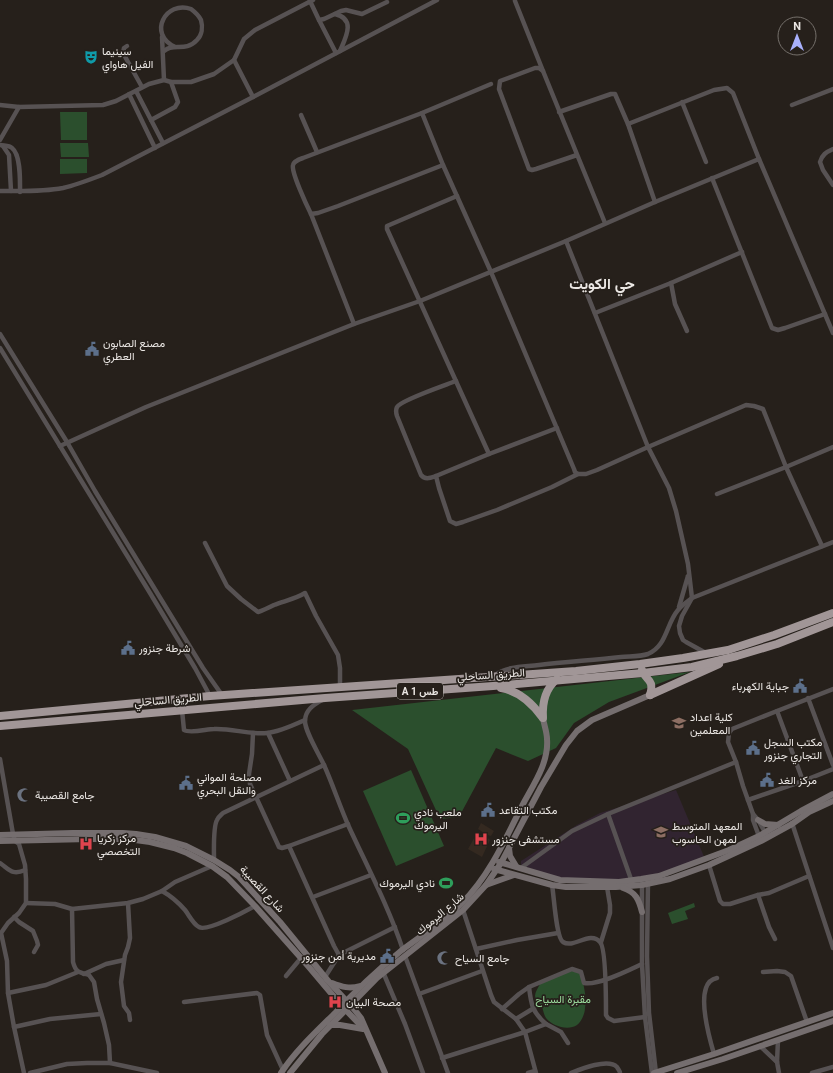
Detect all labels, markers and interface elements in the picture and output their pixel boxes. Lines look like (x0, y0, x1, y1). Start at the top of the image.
north arrow (777, 16, 817, 56)
text: N (793, 20, 801, 33)
place label: سينيما الفيل هاواي (102, 45, 153, 74)
theatre icon: سينيما الفيل هاواي (83, 49, 99, 65)
district label: حي الكويت (569, 275, 635, 297)
place label: مصنع الصابون العطري (103, 337, 165, 366)
public building icon: مصنع الصابون العطري (84, 341, 100, 357)
public building icon: شرطة جنزور (120, 640, 136, 656)
place label: شرطة جنزور (138, 642, 191, 655)
street label: الطريق الساحلي (457, 666, 526, 687)
public building icon: جباية الكهرباء (792, 678, 808, 694)
place label: جباية الكهرباء (732, 680, 789, 693)
road number: A 1 طس (397, 683, 443, 699)
street label: الطريق الساحلي (134, 691, 203, 712)
place label: كلية اعداد المعلمين (690, 711, 733, 737)
school or university icon: كلية اعداد المعلمين (671, 715, 687, 731)
place label: مكتب السجل التجاري جنزور (763, 736, 822, 765)
public building icon: مكتب السجل التجاري جنزور (745, 740, 761, 756)
place label: مصلحة المواني والنقل البحري (197, 771, 262, 800)
public building icon: مركز الغد (759, 772, 775, 788)
place label: مركز الغد (778, 774, 817, 787)
public building icon: مصلحة المواني والنقل البحري (178, 775, 194, 791)
mosque icon: جامع القصيبة (16, 787, 32, 803)
place label: جامع القصيبة (35, 789, 95, 803)
public building icon: مكتب التقاعد (480, 802, 496, 818)
place label: مكتب التقاعد (499, 804, 557, 817)
place label: ملعب نادي اليرموك (414, 806, 462, 832)
sports icon: ملعب نادي اليرموك (395, 810, 411, 826)
place label: المعهد المتوسط لمهن الحاسوب (672, 820, 742, 846)
school or university icon: المعهد المتوسط لمهن الحاسوب (653, 824, 669, 840)
hospital icon: مستشفى جنزور (473, 831, 489, 847)
place label: مركز زكريا التخصصي (97, 832, 140, 861)
place label: مستشفى جنزور (491, 833, 560, 846)
hospital icon: مركز زكريا التخصصي (78, 836, 94, 852)
street label: شارع القصيبة (236, 863, 287, 916)
sports icon: نادي اليرموك (438, 875, 454, 891)
place label: نادي اليرموك (379, 877, 435, 893)
street label: شارع اليرموك (413, 890, 468, 939)
public building icon: مديرية أمن جنزور (379, 948, 395, 964)
place label: مديرية أمن جنزور (300, 950, 376, 963)
mosque icon: جامع السياح (436, 950, 452, 966)
place label: جامع السياح (455, 952, 510, 966)
park label: مقبرة السياح (535, 993, 591, 1007)
hospital icon: مصحة البيان (327, 994, 343, 1010)
place label: مصحة البيان (346, 996, 401, 1009)

